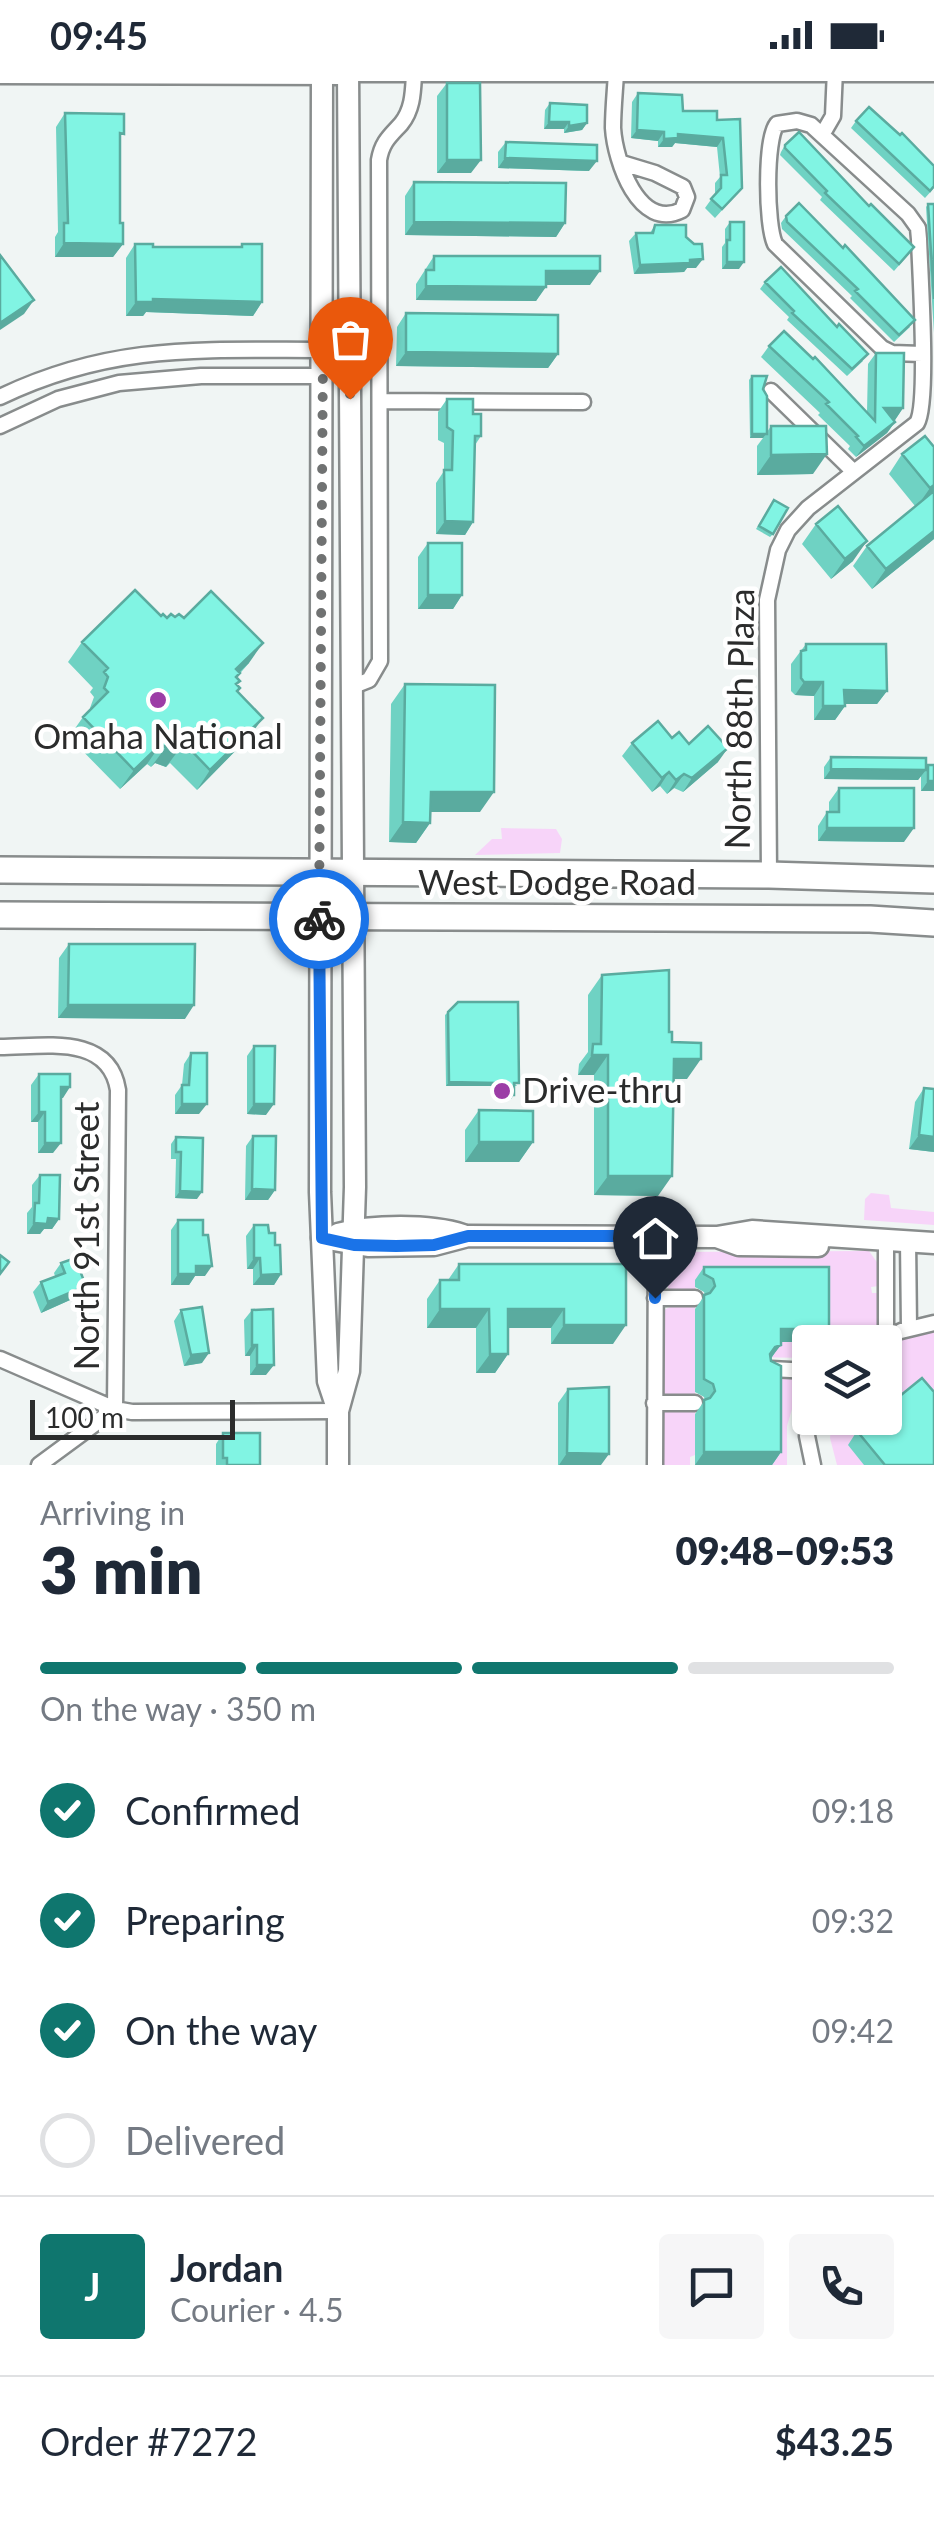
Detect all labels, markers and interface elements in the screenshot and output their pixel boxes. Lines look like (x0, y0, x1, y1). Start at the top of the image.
text: 09:45 (50, 12, 148, 58)
pin (308, 297, 393, 400)
icon: bag (323, 312, 378, 367)
street label: North 88th Plaza (715, 588, 761, 850)
marker: Omaha National (147, 689, 169, 711)
place label: Omaha National (33, 714, 283, 756)
street label: West Dodge Road (418, 860, 696, 902)
courier (269, 869, 369, 969)
icon: bike (292, 892, 347, 947)
place label: Drive-thru (522, 1068, 683, 1110)
marker: Drive-thru (491, 1080, 513, 1102)
street label: North 91st Street (64, 1101, 106, 1371)
pin (613, 1196, 698, 1299)
icon: home (628, 1211, 683, 1266)
map controls (792, 1325, 902, 1435)
button: layers (792, 1325, 902, 1435)
scale bar (30, 1395, 235, 1440)
text: 100 m (45, 1400, 124, 1434)
text: Arriving in (40, 1493, 185, 1532)
text: 09:48–09:53 (675, 1527, 894, 1573)
text: 3 min (40, 1530, 202, 1608)
text: On the way · 350 m (40, 1689, 316, 1728)
icon: check (40, 1783, 95, 1838)
text: Confirmed (125, 1787, 301, 1833)
text: 09:18 (812, 1791, 894, 1830)
icon: check (40, 1893, 95, 1948)
text: Preparing (125, 1897, 285, 1943)
text: 09:32 (812, 1901, 894, 1940)
icon: check (40, 2003, 95, 2058)
text: On the way (125, 2007, 317, 2053)
text: 09:42 (812, 2011, 894, 2050)
text: Delivered (125, 2117, 285, 2163)
button: chat (659, 2234, 764, 2339)
button: phone (789, 2234, 894, 2339)
text: Jordan (170, 2244, 283, 2290)
text: J (84, 2263, 101, 2309)
text: Courier · 4.5 (170, 2290, 344, 2329)
text: Order #7272 (40, 2418, 257, 2464)
text: $43.25 (775, 2418, 894, 2464)

